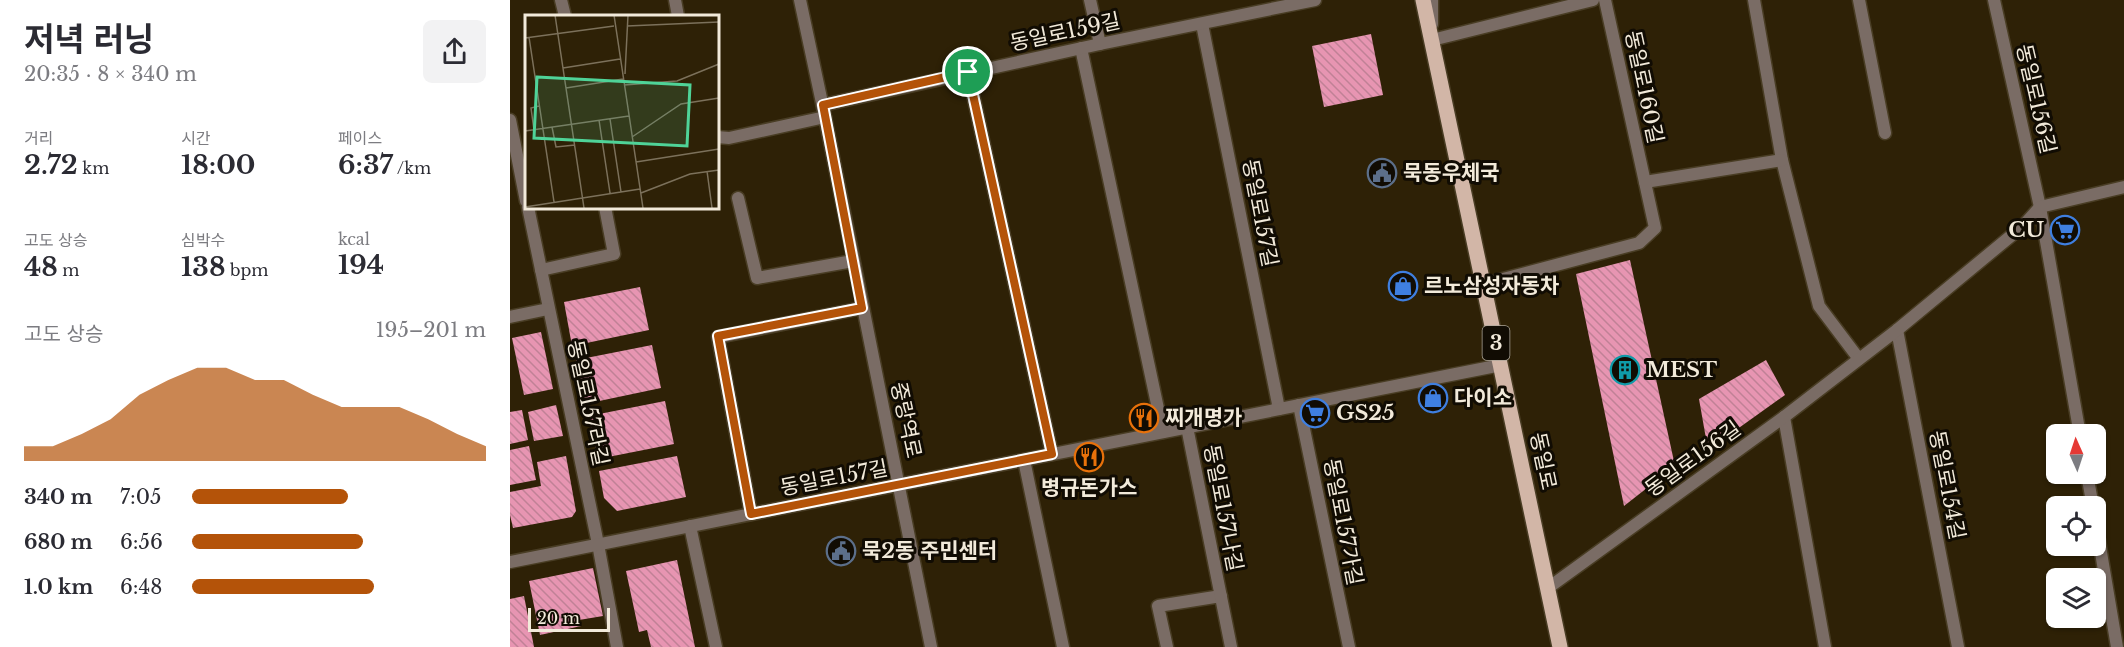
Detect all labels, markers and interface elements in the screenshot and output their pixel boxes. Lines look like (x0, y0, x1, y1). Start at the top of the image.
street label: 동일로159길 (1007, 8, 1123, 56)
inset map (525, 15, 718, 208)
text: 저녁 러닝 (24, 19, 154, 60)
button: share (423, 20, 486, 83)
street label: 동일로160길 (1619, 28, 1669, 146)
street label: 동일로156길 (2011, 41, 2061, 157)
pin (942, 46, 993, 97)
icon: arrive (951, 55, 984, 88)
text: 20:35 · 8 × 340 m (24, 62, 197, 86)
text: 거리 (24, 128, 53, 148)
text: 시간 (181, 128, 210, 148)
text: 페이스 (338, 128, 382, 148)
text: 2.72 (24, 149, 78, 181)
text: 18:00 (181, 149, 256, 181)
text: 6:37 (338, 149, 393, 181)
street label: 동일로157길 (1237, 157, 1283, 269)
public building icon: 묵동우체국 (1366, 157, 1398, 189)
text: km (78, 158, 109, 178)
text: /km (393, 158, 431, 178)
place label: 묵동우체국 (1403, 160, 1500, 186)
supermarket icon: CU (2049, 214, 2081, 246)
place label: CU (2008, 217, 2045, 243)
text: kcal (338, 229, 370, 249)
text: 고도 상승 (24, 230, 87, 250)
text: 심박수 (181, 230, 225, 250)
text: 194 (338, 249, 384, 281)
text: 48 (24, 251, 58, 283)
text: 138 (181, 251, 225, 283)
text: m (58, 260, 80, 280)
text: bpm (225, 260, 269, 280)
shop icon: 르노삼성자동차 (1387, 270, 1419, 302)
place label: 르노삼성자동차 (1424, 273, 1559, 299)
text: 195–201 m (376, 318, 486, 342)
text: 고도 상승 (24, 322, 103, 346)
road number: 3 (1482, 326, 1510, 360)
street label: 동일로157라길 (562, 337, 614, 469)
building icon: MEST (1609, 354, 1641, 386)
place label: MEST (1646, 357, 1718, 383)
street label: 중랑역로 (885, 380, 927, 460)
shop icon: 다이소 (1417, 382, 1449, 414)
place label: 다이소 (1454, 385, 1512, 411)
supermarket icon: GS25 (1299, 397, 1331, 429)
place label: GS25 (1336, 400, 1395, 426)
restaurant icon: 찌개명가 (1128, 402, 1160, 434)
place label: 찌개명가 (1165, 405, 1242, 431)
street label: 동일로156길 (1640, 416, 1746, 502)
north arrow (2046, 424, 2106, 484)
map controls (2046, 424, 2106, 628)
street label: 동일로154길 (1924, 428, 1970, 542)
street label: 동일로 (1524, 430, 1562, 492)
restaurant icon: 병규돈가스 (1073, 441, 1105, 473)
street label: 동일로157나길 (1198, 442, 1248, 574)
street label: 동일로157길 (778, 455, 890, 501)
street label: 동일로157가길 (1318, 456, 1368, 588)
place label: 병규돈가스 (1041, 475, 1137, 501)
text: 340 m (24, 485, 93, 509)
text: 7:05 (120, 485, 161, 509)
button: locate (2046, 496, 2106, 556)
text: 680 m (24, 530, 93, 554)
text: 6:56 (120, 530, 163, 554)
public building icon: 묵2동 주민센터 (825, 535, 857, 567)
place label: 묵2동 주민센터 (862, 538, 997, 564)
button: layers (2046, 568, 2106, 628)
text: 1.0 km (24, 575, 93, 599)
text: 6:48 (120, 575, 162, 599)
scale bar (528, 605, 610, 632)
text: 20 m (537, 608, 580, 628)

